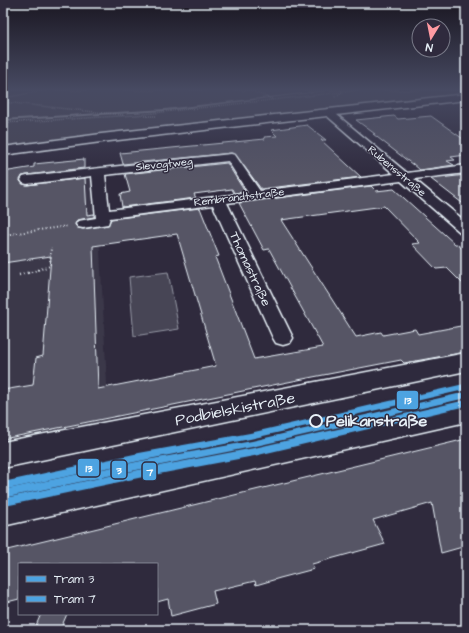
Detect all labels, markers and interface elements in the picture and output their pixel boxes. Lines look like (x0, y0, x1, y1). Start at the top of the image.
north arrow (411, 18, 451, 58)
text: N (425, 39, 434, 55)
street label: Rubensstraße (365, 142, 429, 200)
street label: Slevogtweg (135, 154, 194, 175)
street label: Rembrandtstraße (193, 184, 285, 210)
street label: Thomastraße (225, 229, 275, 309)
street label: Podbielskistraße (173, 387, 297, 431)
line badge: 13 (396, 390, 419, 410)
text: 13 (404, 393, 412, 408)
place label: Pelikanstraße (326, 410, 428, 432)
marker: Pelikanstraße (309, 414, 323, 428)
line badge: 13 (77, 458, 100, 477)
line badge: 3 (111, 460, 127, 479)
text: 13 (85, 461, 93, 476)
line badge: 7 (142, 462, 157, 481)
text: 3 (115, 463, 122, 478)
text: 7 (146, 465, 154, 480)
legend (18, 563, 158, 615)
text: Tram 3 (54, 571, 94, 588)
text: Tram 7 (54, 591, 96, 608)

